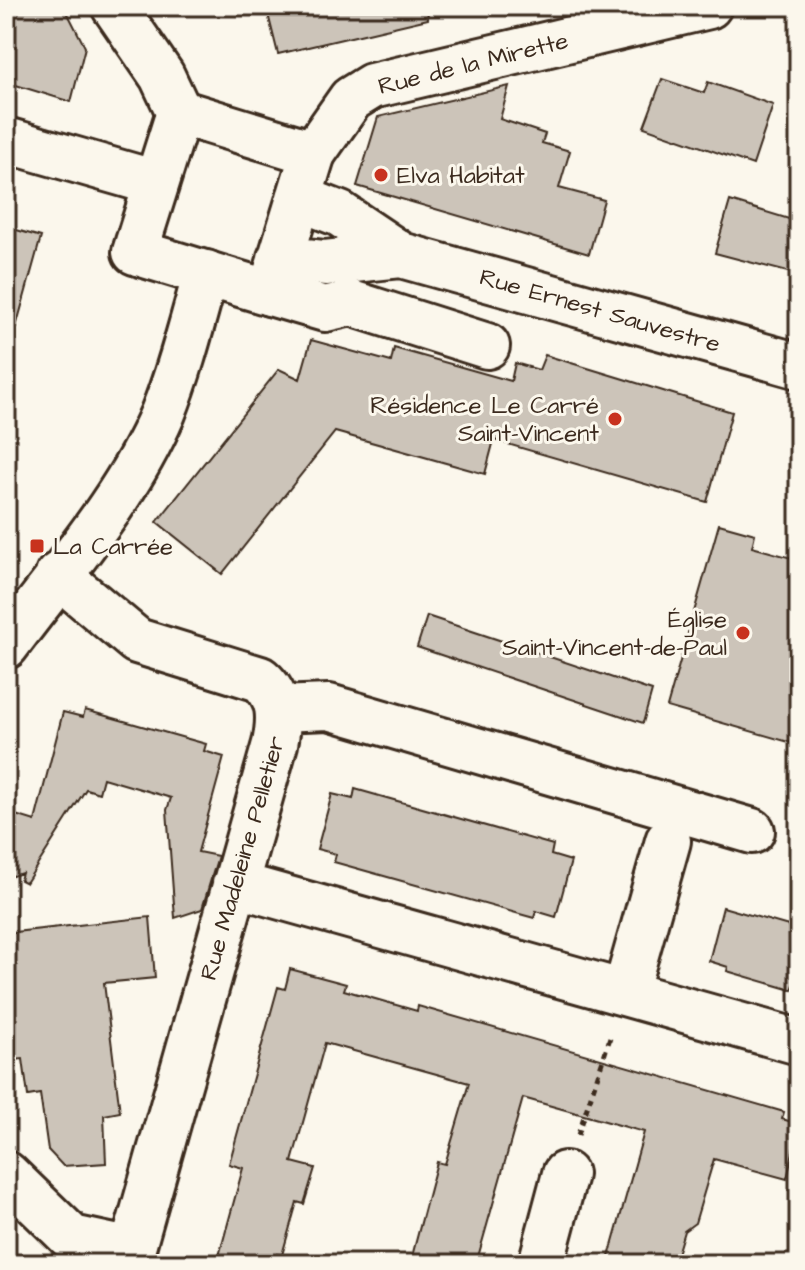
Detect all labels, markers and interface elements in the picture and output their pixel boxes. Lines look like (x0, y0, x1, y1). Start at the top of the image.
street label: Rue de la Mirette (375, 24, 572, 104)
place label: Elva Habitat (397, 159, 525, 193)
marker: Elva Habitat (372, 166, 390, 184)
street label: Rue Ernest Sauvestre (475, 260, 724, 362)
place label: Résidence Le Carré Saint-Vincent (370, 389, 599, 451)
marker: Résidence Le Carré Saint-Vincent (606, 410, 624, 428)
place label: La Carrée (53, 530, 173, 564)
marker: La Carrée (28, 537, 46, 555)
place label: Église Saint-Vincent-de-Paul (502, 603, 727, 665)
marker: Église Saint-Vincent-de-Paul (734, 624, 752, 642)
street label: Rue Madeleine Pelletier (192, 732, 294, 984)

